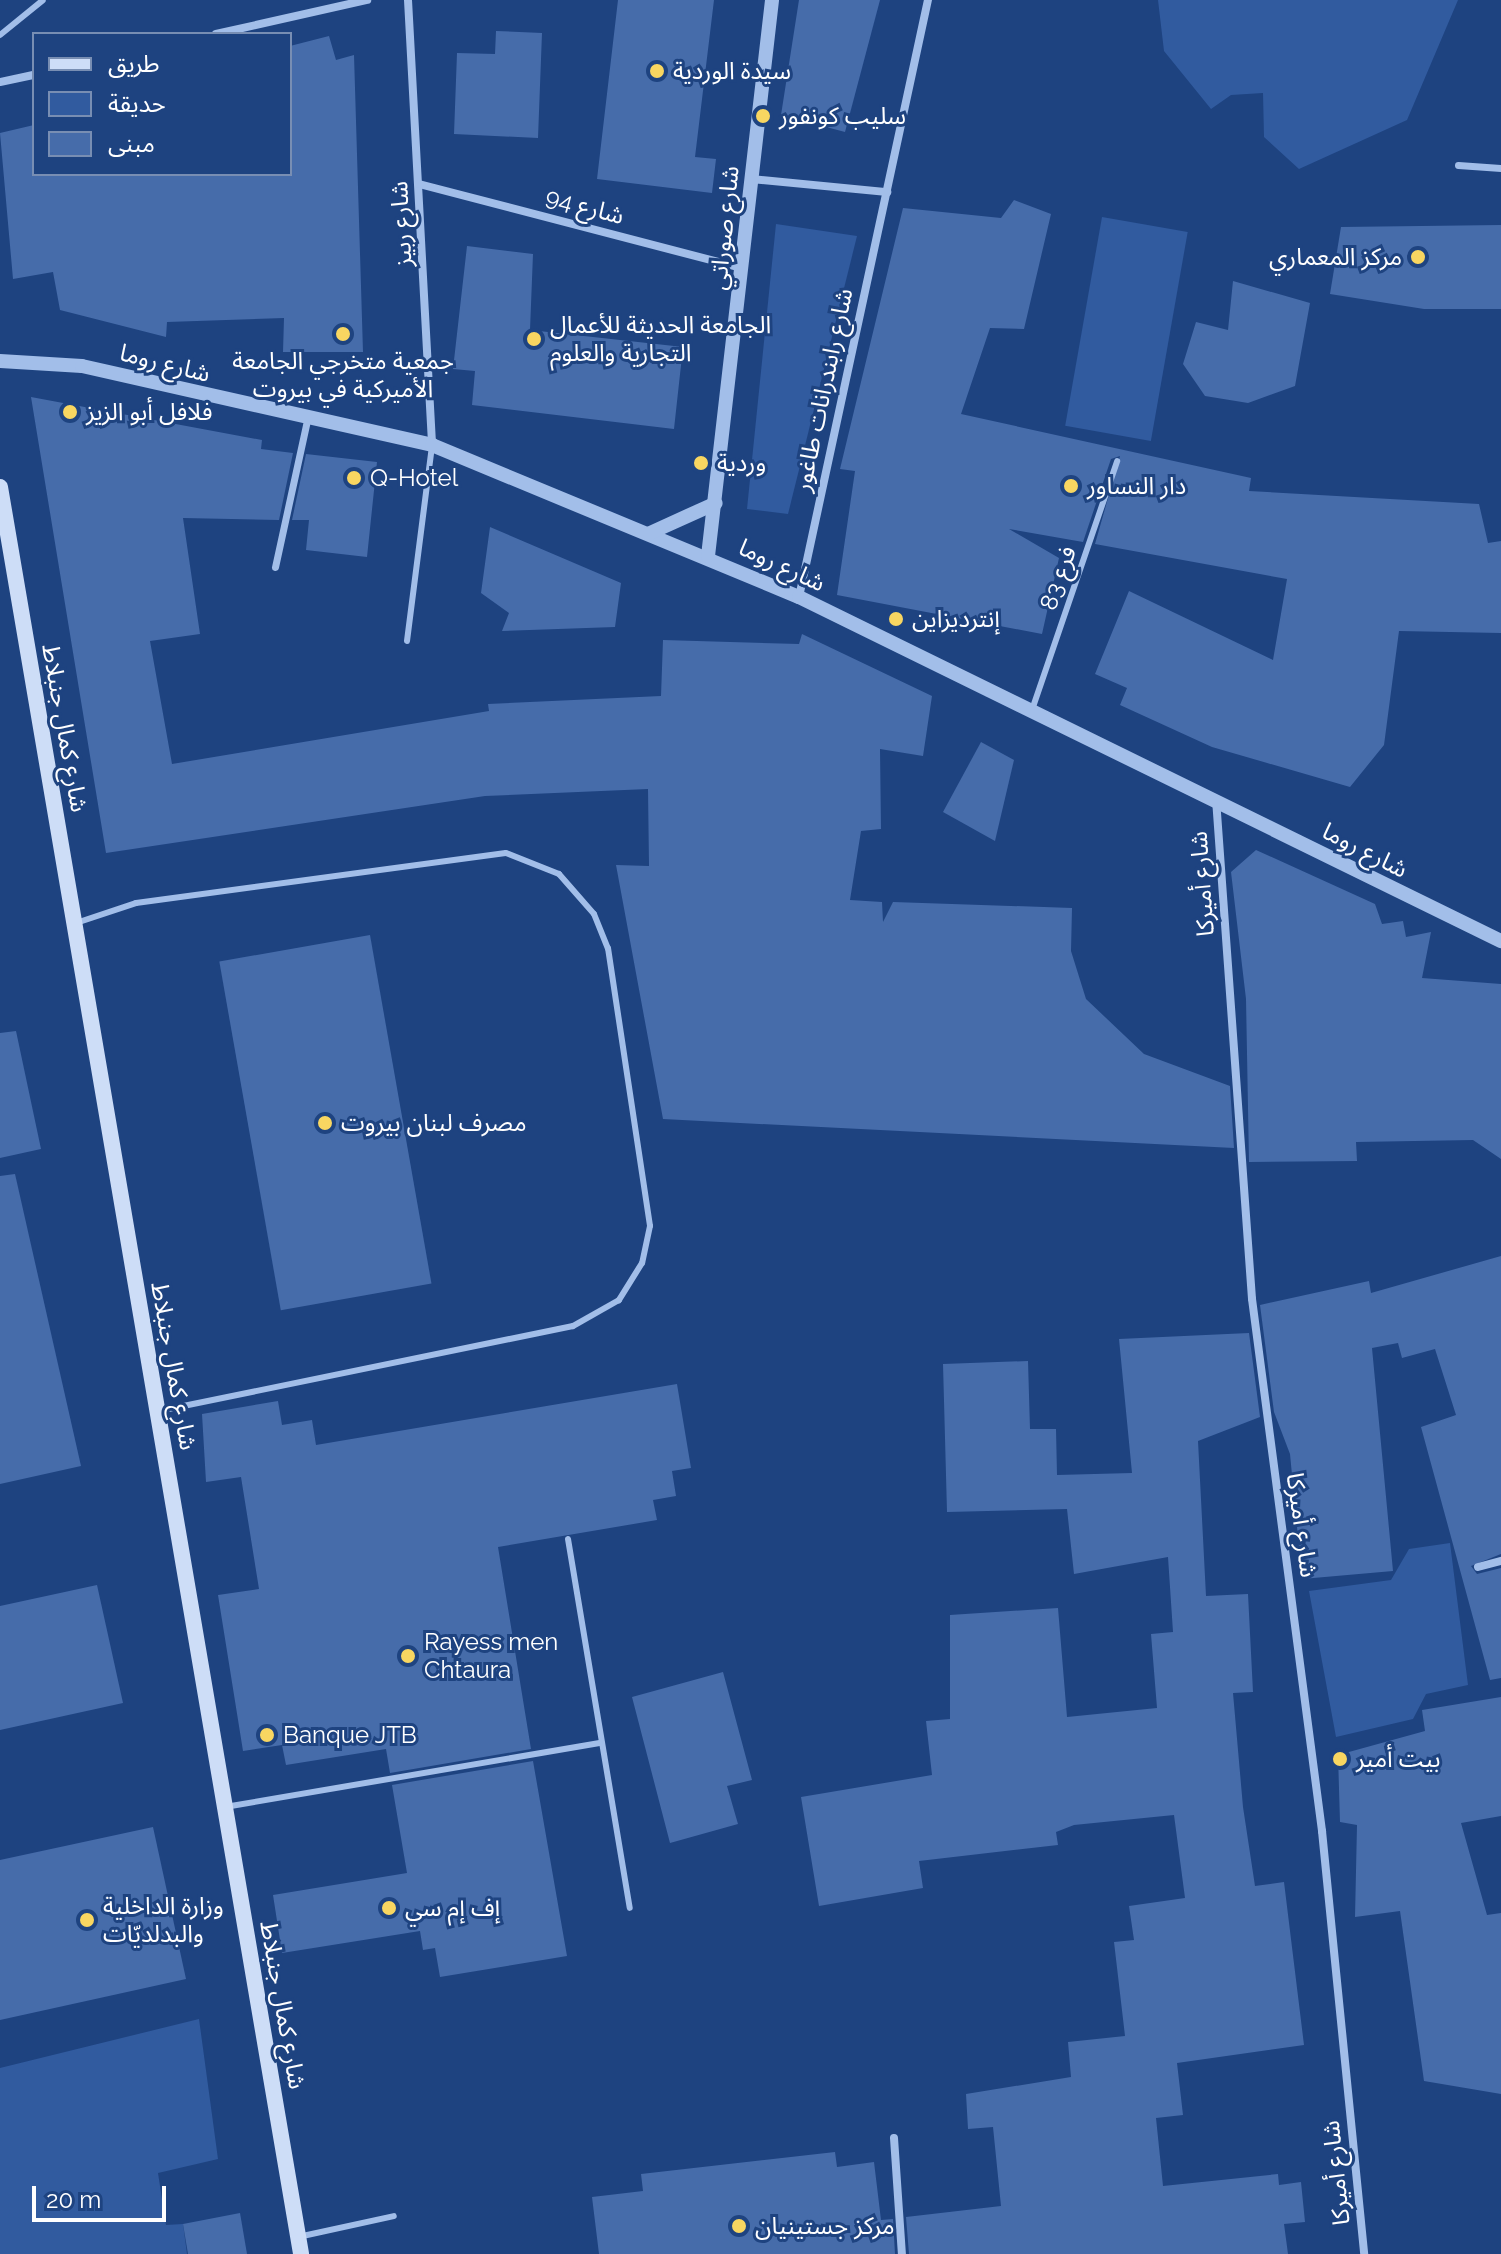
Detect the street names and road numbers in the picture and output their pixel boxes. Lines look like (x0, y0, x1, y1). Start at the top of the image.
street label: شارع صوراتي (703, 165, 745, 291)
street label: شارع ربيز (384, 180, 418, 268)
street label: شارع 94 (543, 182, 627, 230)
street label: شارع رابندرانات طاغور (787, 286, 859, 494)
street label: شارع روما (117, 338, 213, 388)
street label: شارع روما (734, 533, 830, 597)
street label: فرع 83 (1034, 542, 1082, 614)
street label: شارع كمال جنبلاط (36, 642, 94, 814)
street label: شارع روما (1317, 816, 1413, 884)
street label: شارع أميركا (1184, 830, 1220, 938)
street label: شارع كمال جنبلاط (145, 1280, 203, 1452)
street label: شارع أميركا (1280, 1471, 1324, 1579)
street label: شارع كمال جنبلاط (254, 1919, 312, 2091)
street label: شارع أميركا (1316, 2119, 1356, 2227)

